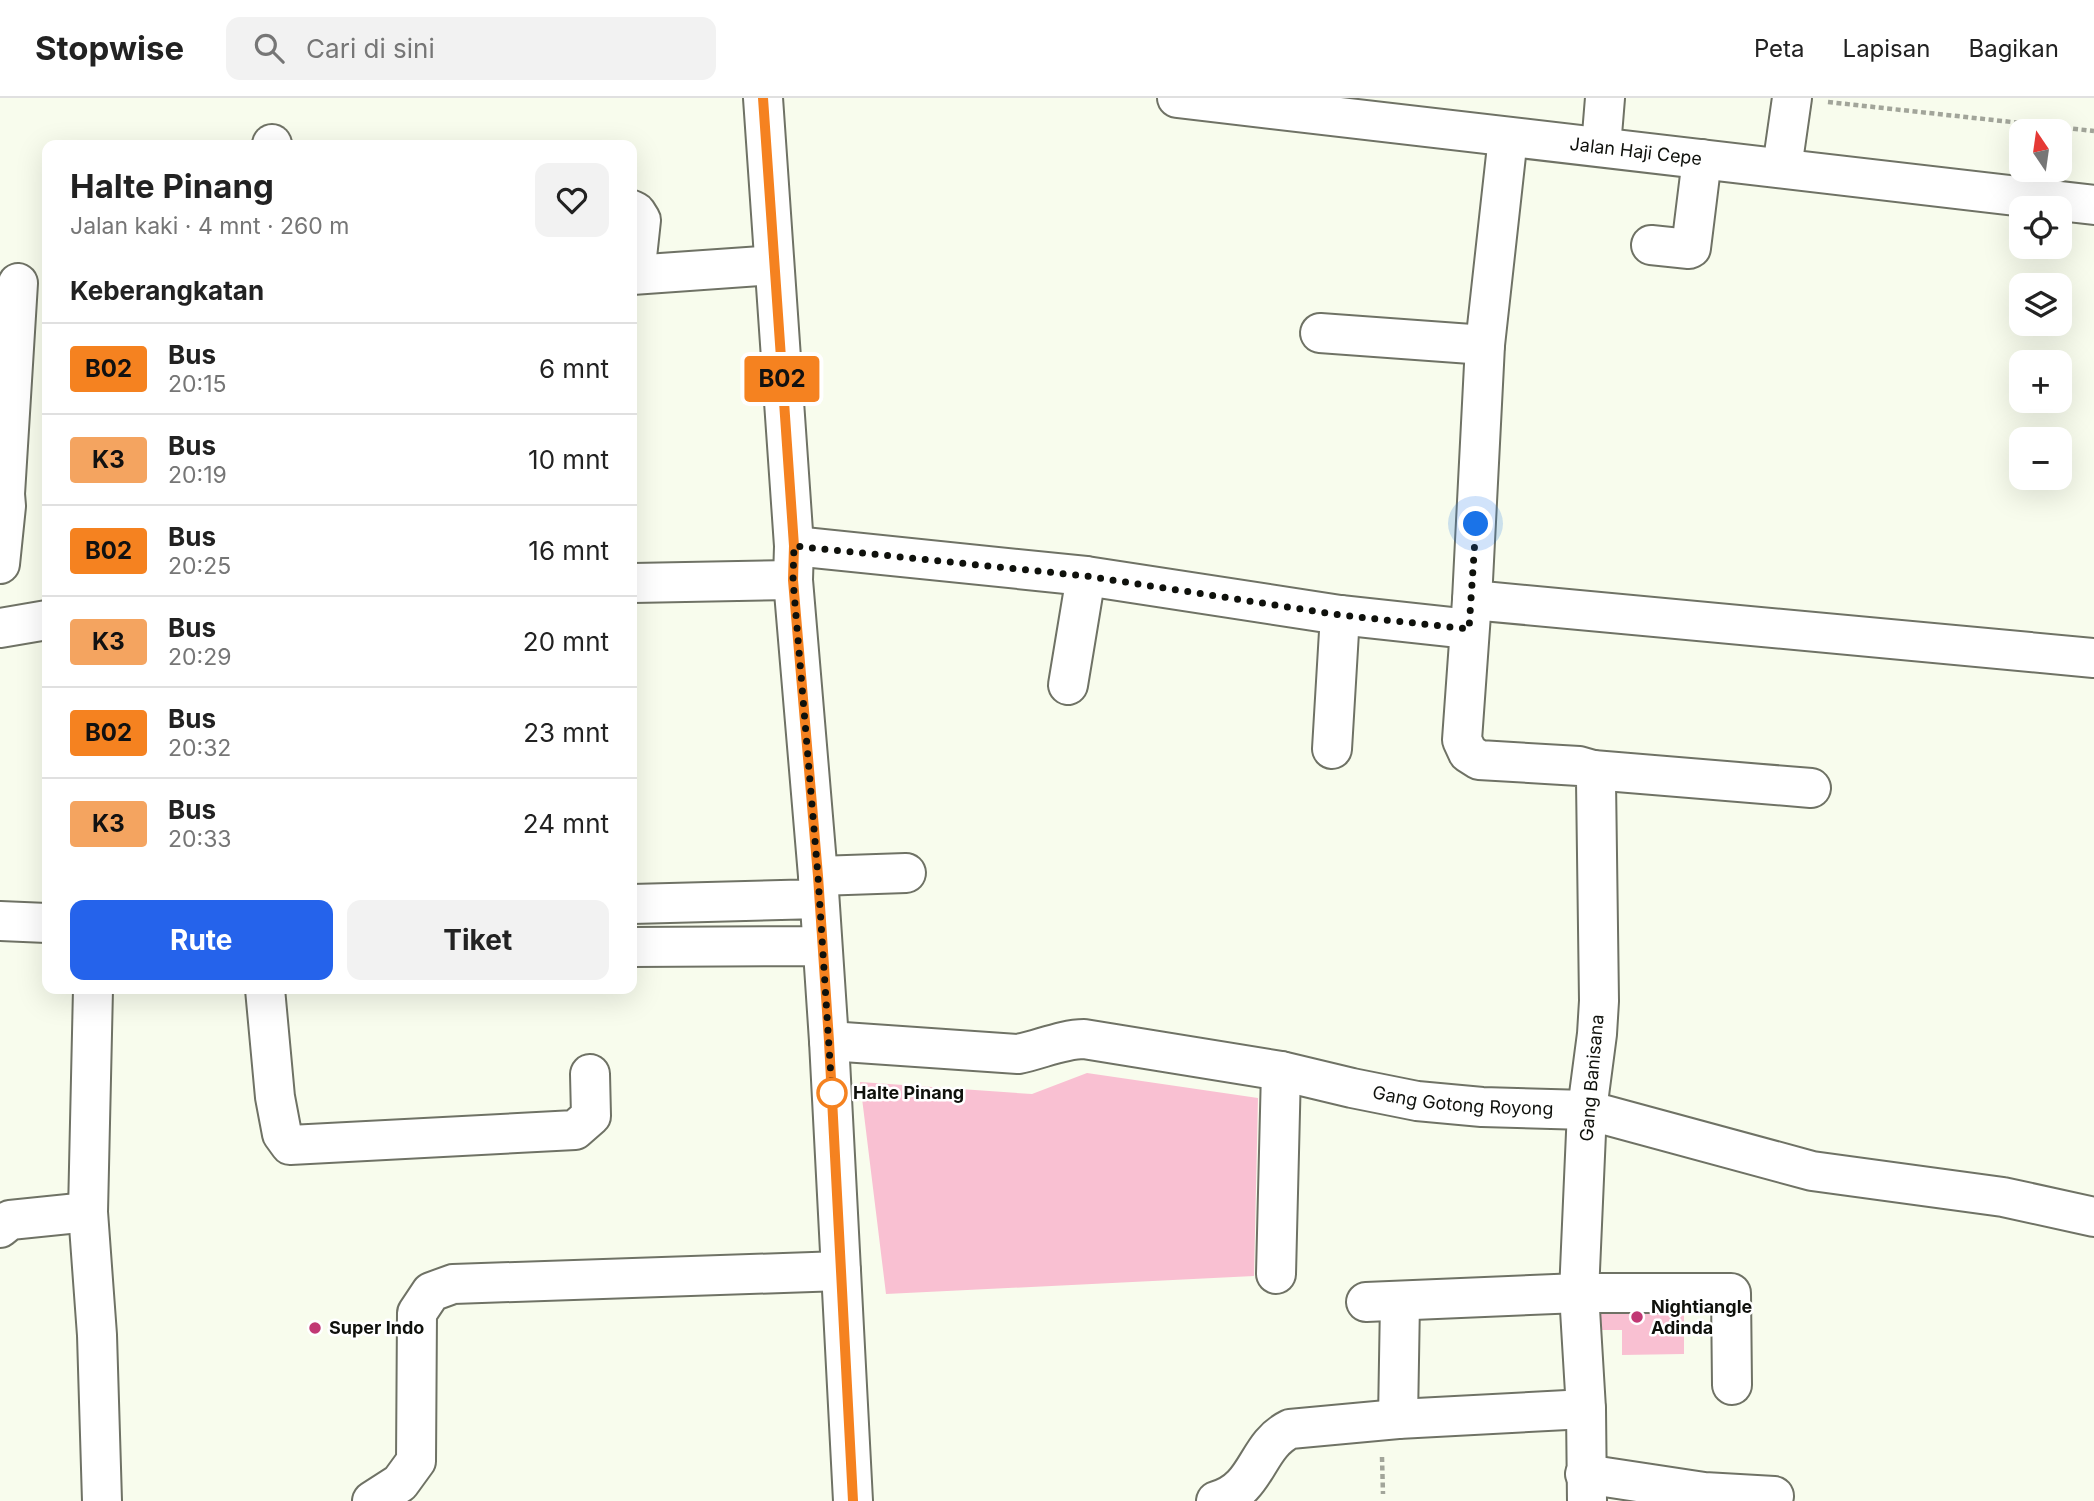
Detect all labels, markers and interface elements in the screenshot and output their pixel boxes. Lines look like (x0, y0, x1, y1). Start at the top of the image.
search box (226, 17, 716, 80)
text: Stopwise (35, 28, 184, 68)
icon: search (250, 29, 288, 67)
text: Cari di sini (306, 33, 435, 64)
text: Peta (1754, 34, 1805, 63)
text: Lapisan (1843, 34, 1930, 63)
text: Bagikan (1968, 34, 2059, 63)
north arrow (2009, 119, 2072, 182)
map controls (2009, 119, 2072, 490)
street label: Jalan Haji Cepe (1569, 133, 1703, 169)
button: heart (535, 163, 609, 237)
text: Halte Pinang (70, 166, 274, 206)
button: locate (2009, 196, 2072, 259)
text: Jalan kaki · 4 mnt · 260 m (70, 212, 349, 240)
button: layers (2009, 273, 2072, 336)
text: Keberangkatan (70, 275, 264, 306)
text: Bus (168, 339, 216, 370)
button: + (2009, 350, 2072, 413)
text: 6 mnt (539, 353, 609, 384)
text: B02 (85, 354, 132, 383)
line badge: B02 (742, 356, 822, 402)
text: B02 (758, 364, 806, 393)
text: 20:15 (168, 370, 227, 398)
button: − (2009, 427, 2072, 490)
text: Bus (168, 430, 216, 461)
text: 10 mnt (528, 444, 609, 475)
text: K3 (92, 445, 125, 474)
text: 20:19 (168, 461, 227, 489)
your location (1458, 506, 1493, 541)
text: Bus (168, 521, 216, 552)
text: 16 mnt (528, 535, 609, 566)
text: B02 (85, 536, 132, 565)
text: 20:25 (168, 552, 231, 580)
text: Bus (168, 612, 216, 643)
text: 20 mnt (523, 626, 609, 657)
text: K3 (92, 627, 125, 656)
text: 20:29 (168, 643, 231, 671)
text: Bus (168, 703, 216, 734)
text: 23 mnt (523, 717, 609, 748)
text: B02 (85, 718, 132, 747)
text: 20:32 (168, 734, 231, 762)
text: Bus (168, 794, 216, 825)
text: 24 mnt (523, 808, 609, 839)
text: K3 (92, 809, 125, 838)
text: 20:33 (168, 825, 232, 853)
button: Rute (70, 900, 333, 980)
button: Tiket (347, 900, 609, 980)
street label: Gang Banisana (1575, 1014, 1608, 1142)
marker: Halte Pinang (817, 1078, 847, 1108)
street label: Gang Gotong Royong (1371, 1081, 1554, 1119)
place label: Halte Pinang (853, 1082, 964, 1103)
place label: Nightiangle Adinda (1651, 1296, 1753, 1338)
marker: Nightiangle Adinda (1629, 1309, 1645, 1325)
place label: Super Indo (329, 1317, 424, 1338)
marker: Super Indo (307, 1320, 323, 1336)

